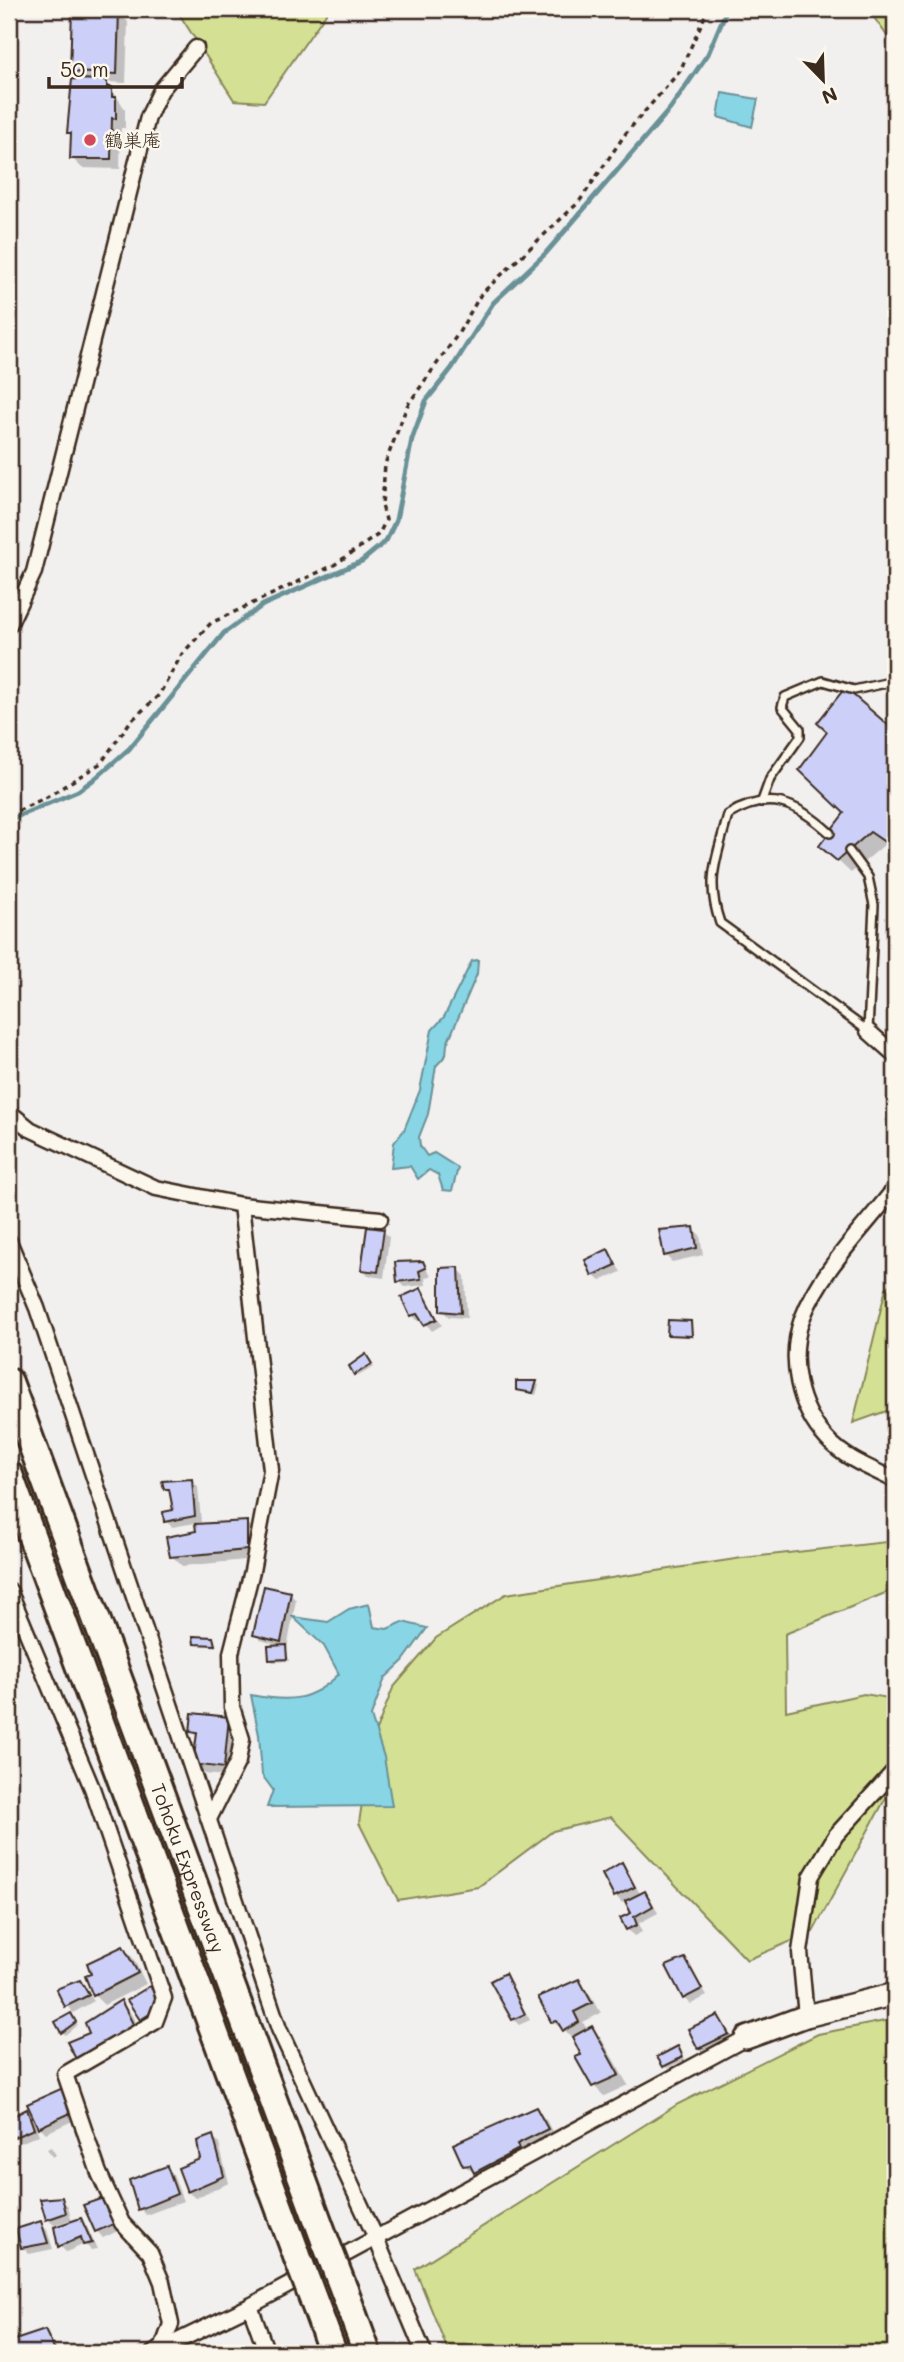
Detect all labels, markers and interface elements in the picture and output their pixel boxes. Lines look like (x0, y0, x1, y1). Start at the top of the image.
scale bar (49, 46, 182, 90)
north arrow (788, 46, 858, 116)
text: 50 m (60, 55, 109, 82)
text: N (818, 82, 841, 110)
place label: 鶴巣庵 (104, 127, 161, 152)
marker: 鶴巣庵 (82, 132, 98, 148)
street label: Tohoku Expressway (146, 1780, 231, 1956)

